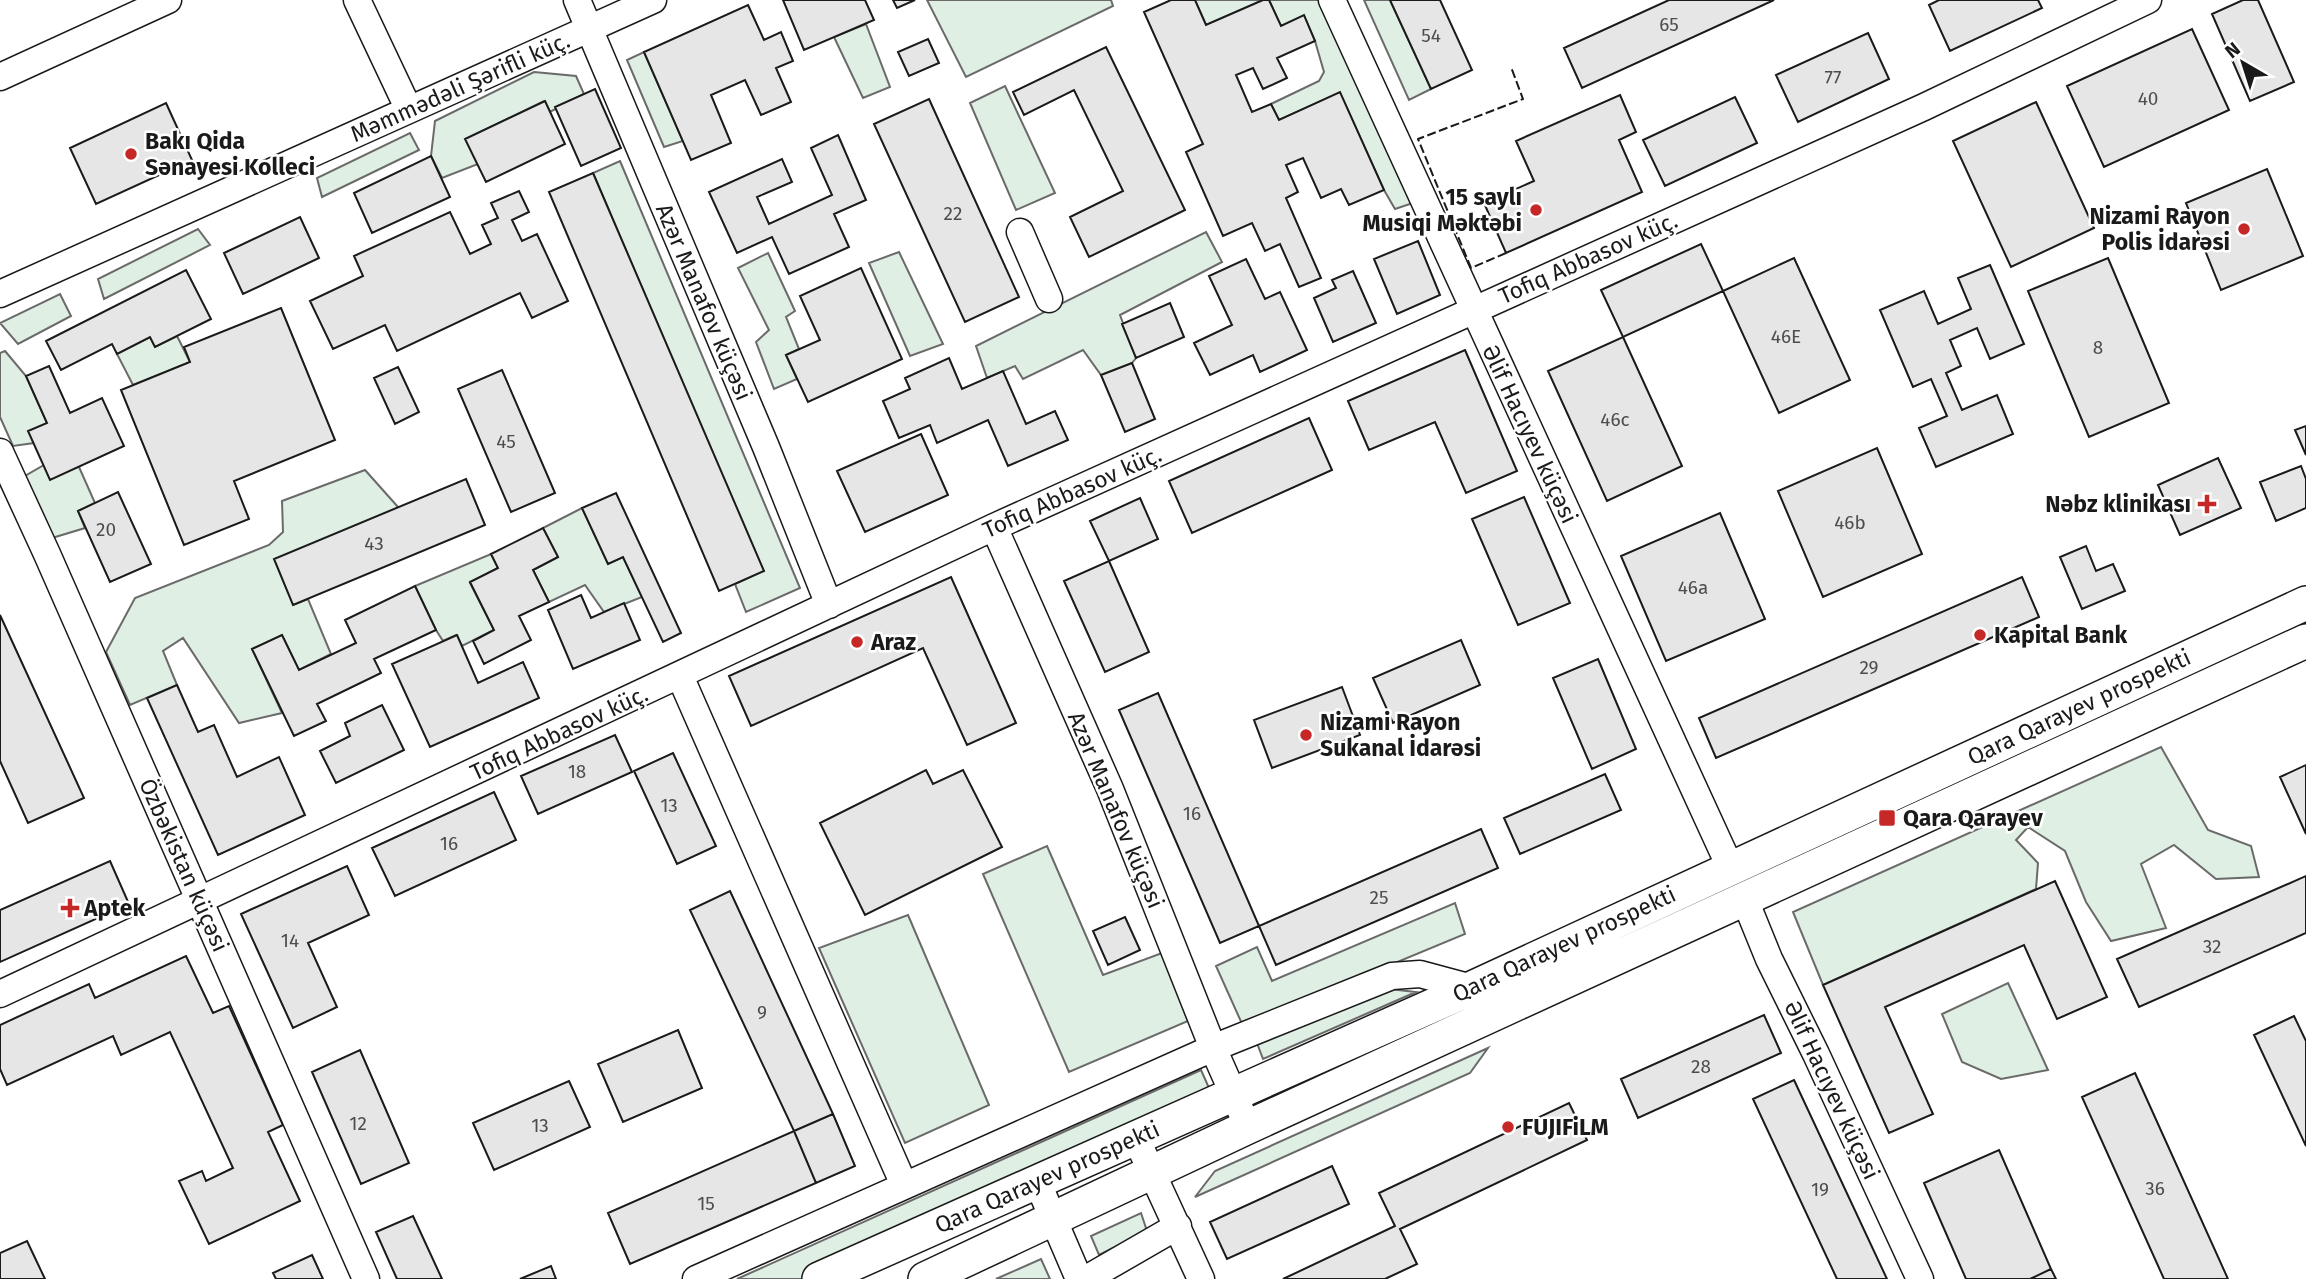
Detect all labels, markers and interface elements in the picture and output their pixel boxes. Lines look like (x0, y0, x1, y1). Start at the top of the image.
house number: 65 (1659, 13, 1679, 36)
house number: 54 (1421, 24, 1441, 47)
street label: Məmmədəli Şərifli küç. (346, 26, 574, 148)
north arrow (2208, 28, 2278, 98)
text: N (2220, 37, 2245, 63)
house number: 77 (1825, 66, 1841, 89)
house number: 40 (2138, 87, 2158, 110)
place label: Bakı Qida Sənayesi Kolleci (145, 127, 315, 181)
marker: Bakı Qida Sənayesi Kolleci (123, 146, 139, 162)
place label: 15 saylı Musiqi Məktəbi (1362, 183, 1522, 237)
street label: Azər Manafov küçəsi (650, 199, 758, 405)
house number: 22 (944, 202, 962, 225)
marker: 15 saylı Musiqi Məktəbi (1528, 202, 1544, 218)
place label: Nizami Rayon Polis İdarəsi (2089, 202, 2230, 256)
street label: Tofiq Abbasov küç. (1494, 206, 1682, 310)
marker: Nizami Rayon Polis İdarəsi (2236, 221, 2252, 237)
house number: 46E (1771, 325, 1801, 348)
house number: 8 (2093, 336, 2103, 359)
street label: Əlif Hacıyev küçəsi (1476, 340, 1584, 528)
house number: 46c (1600, 408, 1630, 431)
house number: 45 (496, 430, 516, 453)
street label: Tofiq Abbasov küç. (978, 440, 1166, 544)
place label: Nəbz klinikası (2045, 490, 2191, 518)
marker: Nəbz klinikası (2197, 494, 2217, 514)
house number: 46b (1834, 511, 1866, 534)
house number: 20 (96, 518, 116, 541)
house number: 43 (364, 532, 384, 555)
house number: 46a (1678, 576, 1708, 599)
place label: Kapital Bank (1994, 621, 2127, 649)
marker: Kapital Bank (1972, 627, 1988, 643)
place label: Araz (870, 628, 917, 656)
marker: Araz (849, 634, 865, 650)
street label: Qara Qarayev prospekti (1963, 643, 2195, 771)
house number: 29 (1859, 656, 1879, 679)
street label: Tofiq Abbasov küç. (466, 680, 652, 786)
street label: Azər Manafov küçəsi (1062, 707, 1170, 913)
place label: Nizami Rayon Sukanal İdarəsi (1320, 708, 1481, 762)
marker: Nizami Rayon Sukanal İdarəsi (1298, 727, 1314, 743)
house number: 18 (568, 760, 586, 783)
street label: Özbəkistan küçəsi (133, 774, 235, 956)
house number: 13 (660, 794, 678, 817)
house number: 16 (1183, 802, 1201, 825)
place label: Qara Qarayev (1903, 804, 2043, 832)
marker: Qara Qarayev (1877, 808, 1897, 828)
house number: 16 (440, 832, 458, 855)
street label: Qara Qarayev prospekti (1448, 880, 1680, 1008)
house number: 25 (1370, 886, 1388, 909)
place label: Aptek (83, 894, 145, 922)
marker: Aptek (62, 900, 78, 916)
house number: 14 (281, 929, 299, 952)
house number: 32 (2203, 935, 2221, 958)
street label: Əlif Hacıyev küçəsi (1778, 996, 1886, 1184)
house number: 9 (757, 1001, 767, 1024)
house number: 28 (1691, 1055, 1711, 1078)
house number: 12 (349, 1112, 367, 1135)
place label: FUJIFiLM (1522, 1113, 1609, 1141)
house number: 13 (531, 1114, 549, 1137)
street label: Qara Qarayev prospekti (930, 1115, 1164, 1239)
marker: FUJIFiLM (1500, 1119, 1516, 1135)
house number: 36 (2145, 1177, 2165, 1200)
house number: 19 (1811, 1178, 1829, 1201)
house number: 15 (697, 1192, 715, 1215)

